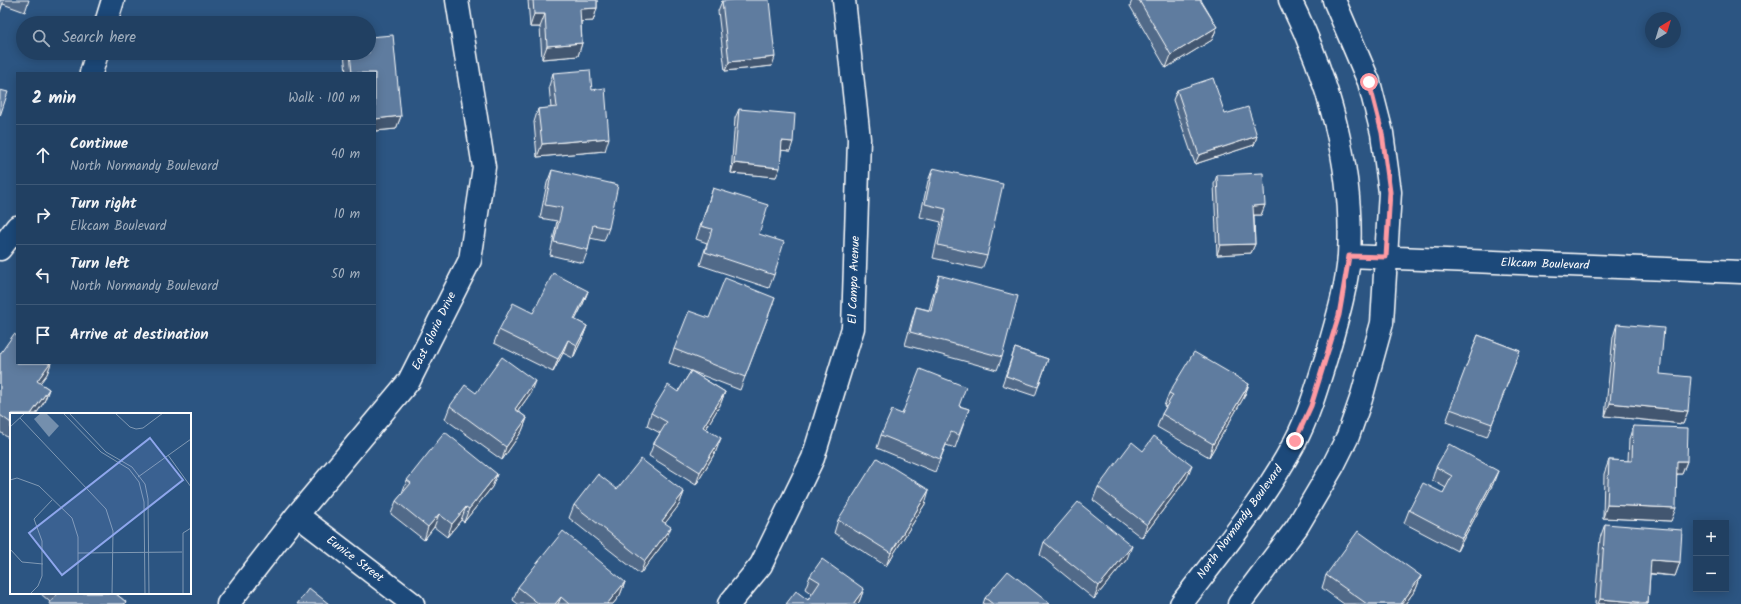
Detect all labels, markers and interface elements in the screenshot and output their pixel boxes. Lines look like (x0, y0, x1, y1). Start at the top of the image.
north arrow (1645, 12, 1681, 48)
search box (16, 16, 376, 60)
text: Search here (62, 26, 136, 50)
icon: search (30, 27, 52, 49)
route start (1360, 73, 1378, 91)
text: 2 min (32, 85, 76, 112)
text: Walk · 100 m (288, 88, 360, 109)
text: Continue (70, 132, 128, 156)
icon: ahead (32, 144, 54, 166)
text: 40 m (331, 144, 360, 165)
text: North Normandy Boulevard (70, 156, 218, 177)
text: Turn right (70, 192, 137, 216)
icon: right (32, 204, 54, 226)
text: 10 m (334, 204, 360, 225)
text: Elkcam Boulevard (70, 216, 166, 237)
street label: El Campo Avenue (843, 235, 865, 325)
text: Turn left (70, 252, 130, 276)
street label: Elkcam Boulevard (1500, 253, 1591, 275)
icon: left (32, 264, 54, 286)
text: 50 m (331, 264, 360, 285)
text: North Normandy Boulevard (70, 276, 218, 297)
street label: East Gloria Drive (407, 288, 461, 373)
text: Arrive at destination (70, 323, 209, 347)
icon: arrive (32, 324, 54, 346)
inset map (10, 413, 191, 594)
route end (1286, 432, 1304, 450)
street label: North Normandy Boulevard (1192, 460, 1288, 583)
map controls (1693, 520, 1729, 592)
button: + (1693, 520, 1729, 556)
street label: Eunice Street (322, 531, 388, 587)
button: − (1693, 556, 1729, 592)

